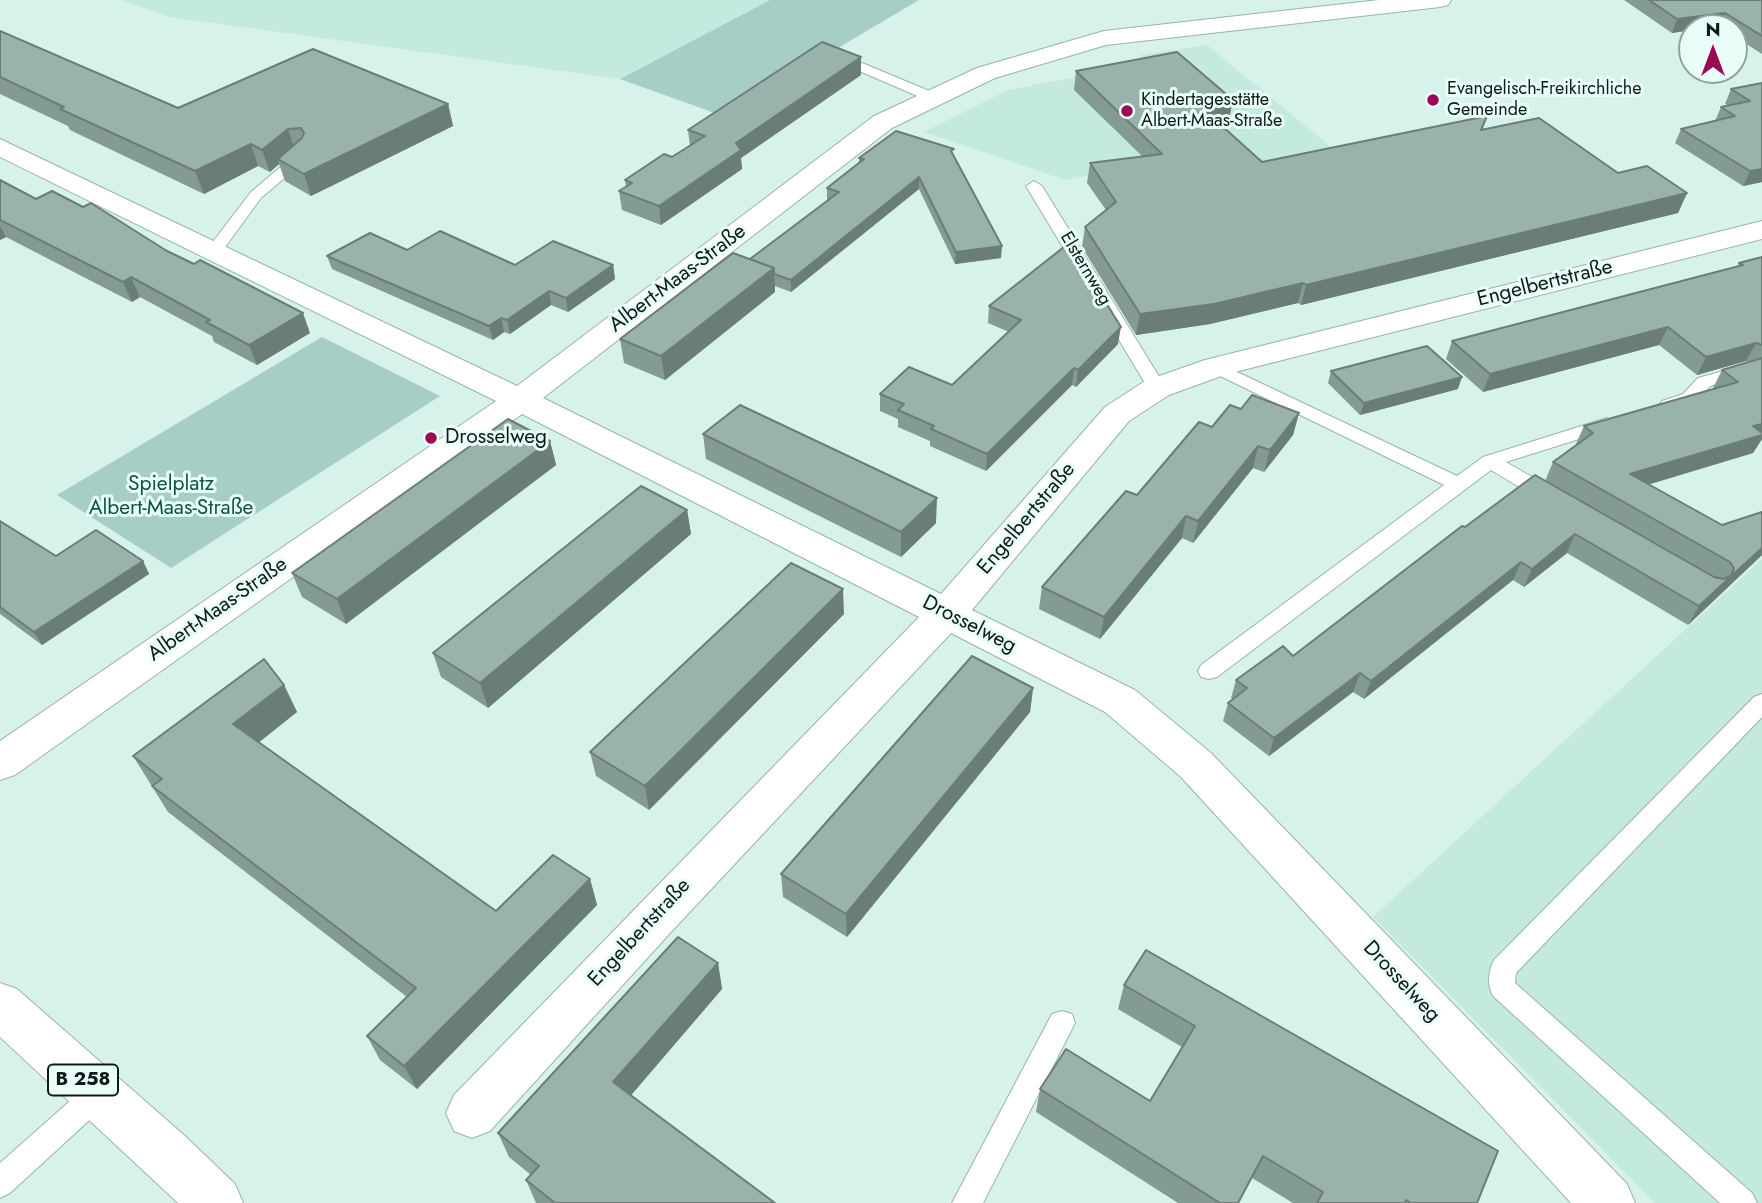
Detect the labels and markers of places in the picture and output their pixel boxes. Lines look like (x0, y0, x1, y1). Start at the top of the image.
place label: Evangelisch-Freikirchliche Gemeinde (1447, 79, 1642, 122)
place label: Kindertagesstätte Albert-Maas-Straße (1141, 90, 1282, 132)
marker: Evangelisch-Freikirchliche Gemeinde (1425, 92, 1441, 108)
marker: Kindertagesstätte Albert-Maas-Straße (1119, 103, 1135, 119)
place label: Drosselweg (445, 425, 547, 451)
marker: Drosselweg (423, 430, 439, 446)

